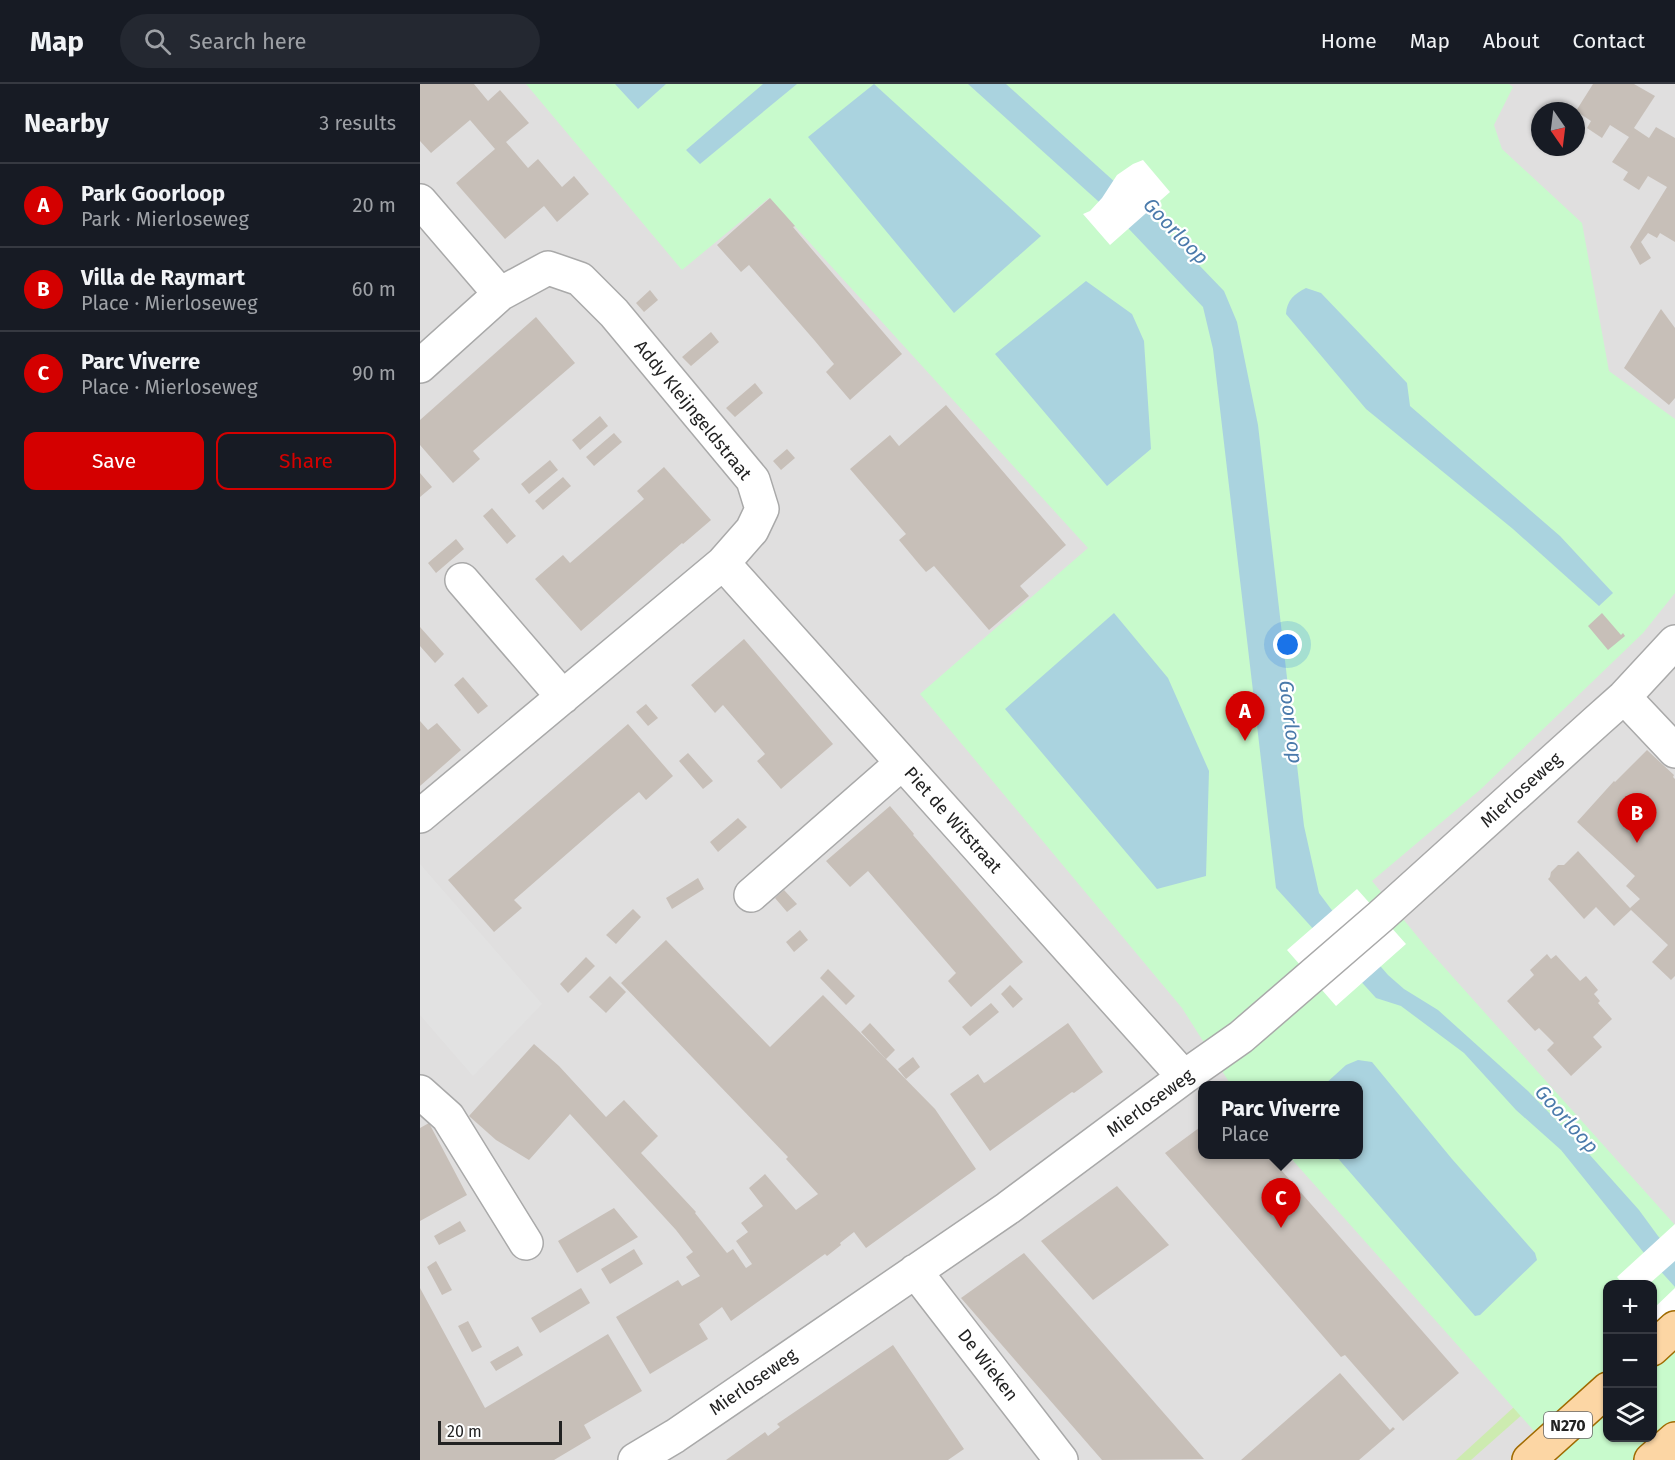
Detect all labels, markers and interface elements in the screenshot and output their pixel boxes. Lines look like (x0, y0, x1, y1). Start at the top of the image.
search box (120, 14, 540, 68)
text: Map (30, 25, 84, 58)
icon: search (141, 25, 174, 58)
text: Search here (189, 28, 307, 55)
text: Home (1321, 28, 1377, 54)
text: Map (1410, 28, 1450, 54)
text: About (1483, 28, 1540, 54)
text: Contact (1573, 28, 1645, 54)
north arrow (1531, 102, 1585, 156)
text: Nearby (24, 108, 109, 139)
text: 3 results (319, 111, 396, 135)
text: Park Goorloop (81, 180, 225, 207)
text: A (38, 193, 49, 217)
text: 20 m (353, 193, 396, 217)
water label: Goorloop (1138, 193, 1214, 269)
text: Park · Mierloseweg (81, 207, 249, 231)
text: Villa de Raymart (81, 264, 245, 291)
text: B (37, 277, 50, 301)
text: 60 m (352, 277, 396, 301)
text: Place · Mierloseweg (81, 291, 258, 315)
street label: Addy Kleijngeldstraat (630, 336, 757, 485)
text: Parc Viverre (81, 348, 200, 375)
text: C (38, 361, 49, 385)
text: 90 m (352, 361, 396, 385)
text: Place · Mierloseweg (81, 375, 258, 399)
button: Save (24, 432, 204, 490)
button: Share (216, 432, 396, 490)
your location (1273, 630, 1302, 659)
water label: Goorloop (1274, 679, 1308, 765)
pin: A (1226, 692, 1264, 741)
street label: Mierloseweg (1476, 747, 1567, 832)
street label: Piet de Witstraat (899, 762, 1007, 878)
pin: B (1618, 794, 1656, 843)
street label: Mierloseweg (1102, 1064, 1198, 1142)
water label: Goorloop (1530, 1080, 1604, 1158)
popup (1198, 1081, 1363, 1159)
text: Parc Viverre (1221, 1095, 1340, 1122)
text: Place (1221, 1122, 1269, 1146)
pin: C (1262, 1178, 1300, 1228)
map controls (1603, 1280, 1657, 1442)
button: + (1603, 1280, 1657, 1334)
street label: De Wieken (953, 1325, 1023, 1405)
button: − (1603, 1334, 1657, 1388)
street label: Mierloseweg (705, 1343, 802, 1420)
button: layers (1603, 1388, 1657, 1442)
road number: N270 (1544, 1412, 1592, 1438)
scale bar (438, 1418, 562, 1446)
text: 20 m (447, 1422, 482, 1441)

